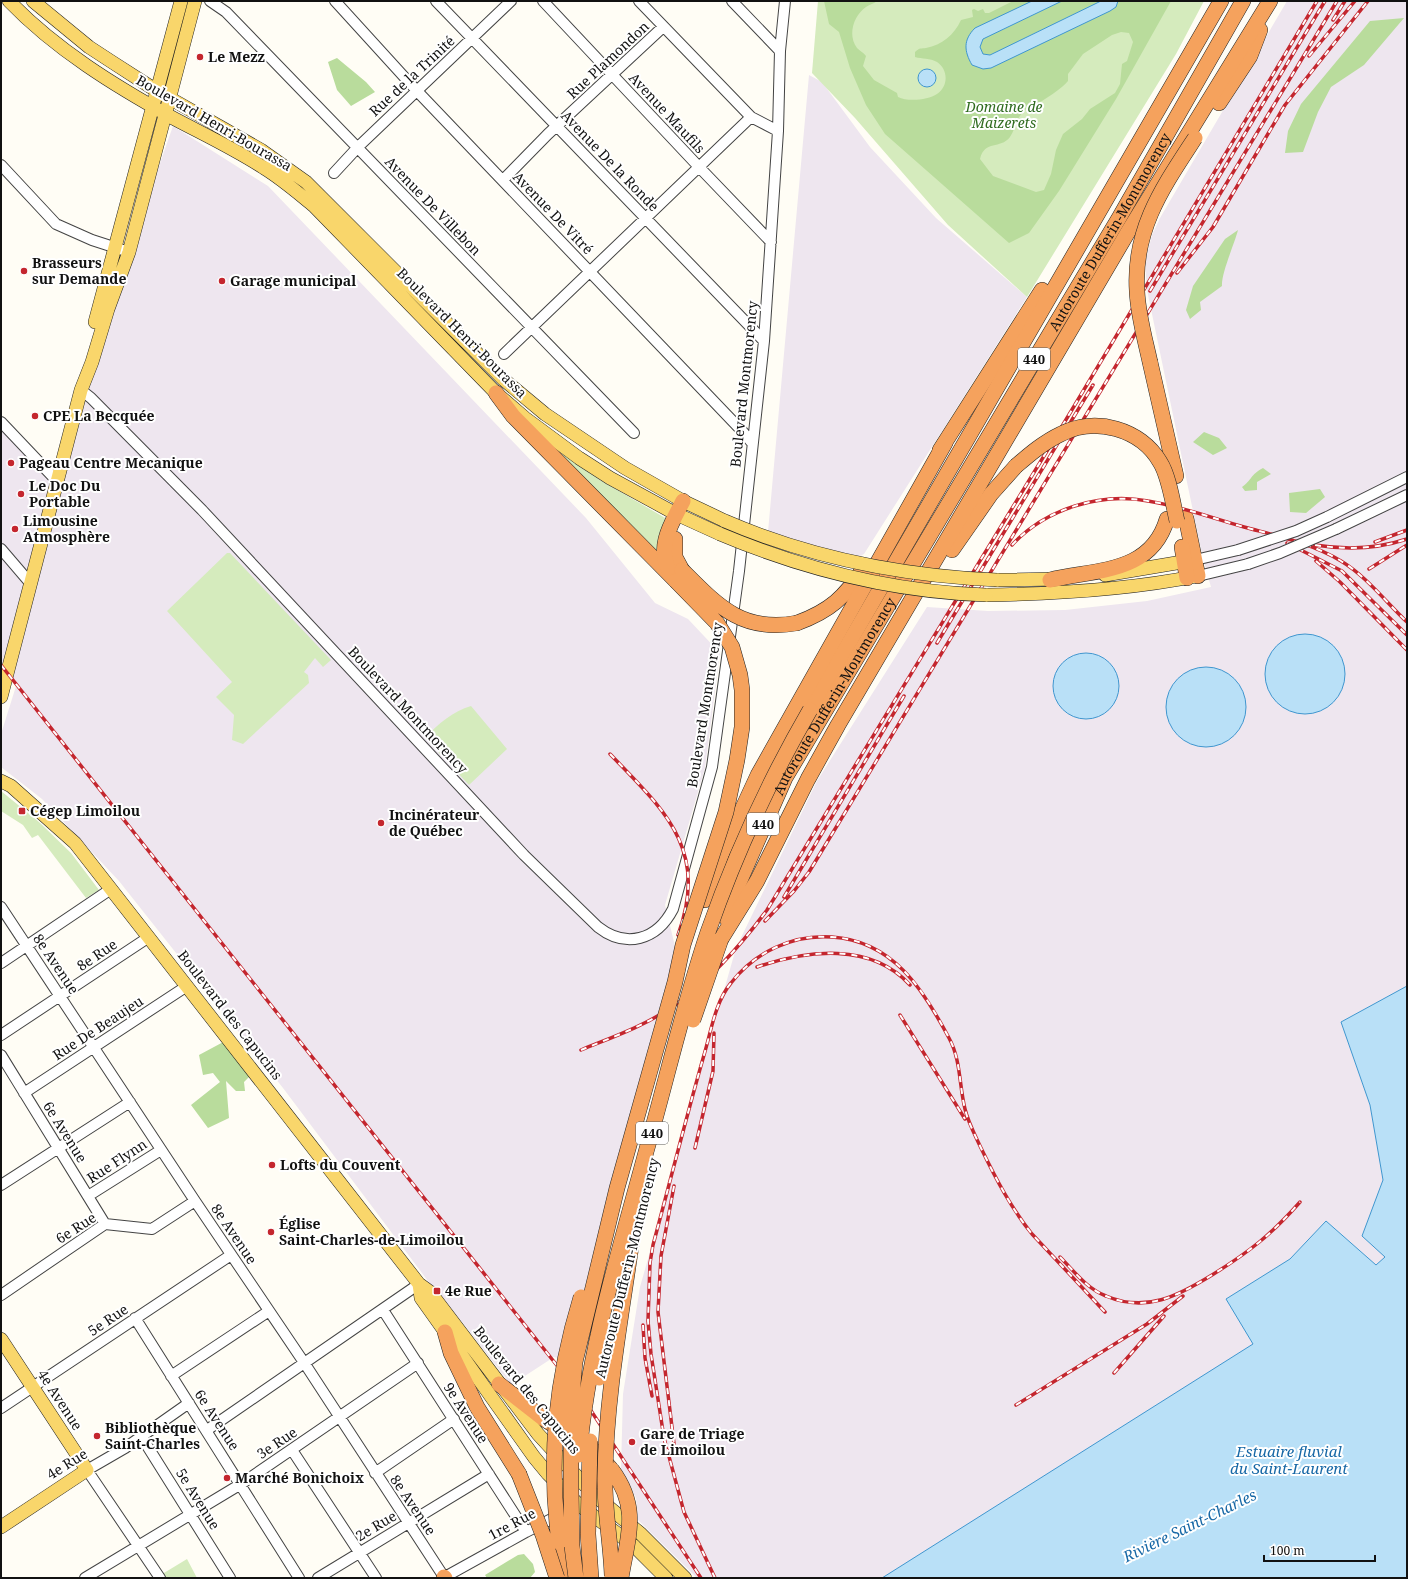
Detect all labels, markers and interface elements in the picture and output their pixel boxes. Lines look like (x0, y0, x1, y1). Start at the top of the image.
street label: Rue Plamondon (562, 17, 653, 103)
street label: Rue de la Trinité (365, 31, 459, 120)
place label: Le Mezz (208, 47, 265, 66)
marker: Le Mezz (195, 52, 205, 62)
street label: Avenue Maufils (625, 68, 710, 157)
street label: Boulevard Henri-Bourassa (133, 70, 296, 175)
park label: Domaine de Maizerets (964, 97, 1043, 132)
street label: Avenue De la Ronde (557, 106, 663, 215)
street label: Autoroute Dufferin-Montmorency (1044, 129, 1175, 334)
street label: Avenue De Villebon (381, 152, 486, 259)
street label: Avenue De Vitré (509, 167, 598, 258)
place label: Brasseurs sur Demande (32, 253, 126, 288)
street label: Boulevard Henri-Bourassa (393, 263, 532, 402)
marker: Brasseurs sur Demande (19, 266, 29, 276)
place label: Garage municipal (230, 271, 356, 290)
marker: Garage municipal (217, 276, 227, 286)
street label: Boulevard Montmorency (725, 300, 762, 468)
road number: 440 (1018, 348, 1050, 370)
place label: CPE La Becquée (43, 406, 155, 425)
marker: CPE La Becquée (30, 411, 40, 421)
place label: Pageau Centre Mecanique (19, 453, 203, 472)
marker: Pageau Centre Mecanique (6, 458, 16, 468)
place label: Le Doc Du Portable (29, 476, 100, 511)
marker: Le Doc Du Portable (16, 489, 26, 499)
place label: Limousine Atmosphère (23, 511, 110, 546)
marker: Limousine Atmosphère (10, 524, 20, 534)
street label: Autoroute Dufferin-Montmorency (769, 594, 900, 798)
street label: Boulevard Montmorency (682, 621, 727, 789)
street label: Boulevard Montmorency (344, 642, 472, 777)
place label: Cégep Limoilou (30, 801, 140, 820)
place label: Incinérateur de Québec (389, 805, 480, 840)
marker: Cégep Limoilou (17, 806, 27, 816)
road number: 440 (747, 813, 779, 835)
marker: Incinérateur de Québec (376, 818, 386, 828)
street label: 8e Avenue (29, 930, 84, 998)
street label: 8e Rue (73, 934, 120, 975)
street label: Boulevard des Capucins (174, 946, 287, 1083)
street label: Rue De Beaujeu (49, 991, 147, 1064)
street label: 6e Avenue (39, 1097, 92, 1166)
road number: 440 (636, 1122, 668, 1144)
street label: Rue Flynn (83, 1134, 150, 1187)
place label: Lofts du Couvent (280, 1155, 401, 1174)
street label: Autoroute Dufferin-Montmorency (590, 1156, 663, 1380)
marker: Lofts du Couvent (267, 1160, 277, 1170)
street label: 8e Avenue (207, 1200, 262, 1268)
street label: 6e Rue (52, 1207, 100, 1248)
place label: Église Saint-Charles-de-Limoilou (279, 1214, 464, 1249)
marker: Église Saint-Charles-de-Limoilou (266, 1227, 276, 1237)
place label: 4e Rue (445, 1281, 492, 1300)
marker: 4e Rue (432, 1286, 442, 1296)
street label: 5e Rue (84, 1299, 131, 1340)
street label: Boulevard des Capucins (470, 1322, 585, 1458)
street label: 4e Avenue (34, 1366, 87, 1434)
street label: 9e Avenue (440, 1379, 493, 1447)
street label: 6e Avenue (191, 1386, 244, 1454)
place label: Bibliothèque Saint-Charles (105, 1418, 200, 1453)
street label: 3e Rue (253, 1422, 300, 1463)
place label: Gare de Triage de Limoilou (640, 1424, 745, 1459)
marker: Bibliothèque Saint-Charles (92, 1431, 102, 1441)
marker: Gare de Triage de Limoilou (627, 1437, 637, 1447)
water label: Estuaire fluvial du Saint-Laurent (1230, 1441, 1348, 1478)
street label: 4e Rue (43, 1444, 91, 1483)
street label: 5e Avenue (172, 1464, 225, 1533)
place label: Marché Bonichoix (235, 1468, 364, 1487)
street label: 8e Avenue (386, 1471, 441, 1539)
marker: Marché Bonichoix (222, 1473, 232, 1483)
water label: Rivière Saint-Charles (1119, 1484, 1260, 1567)
street label: 1re Rue (485, 1503, 539, 1544)
street label: 2e Rue (352, 1506, 400, 1545)
scale bar (1264, 1537, 1375, 1563)
text: 100 m (1270, 1542, 1305, 1559)

